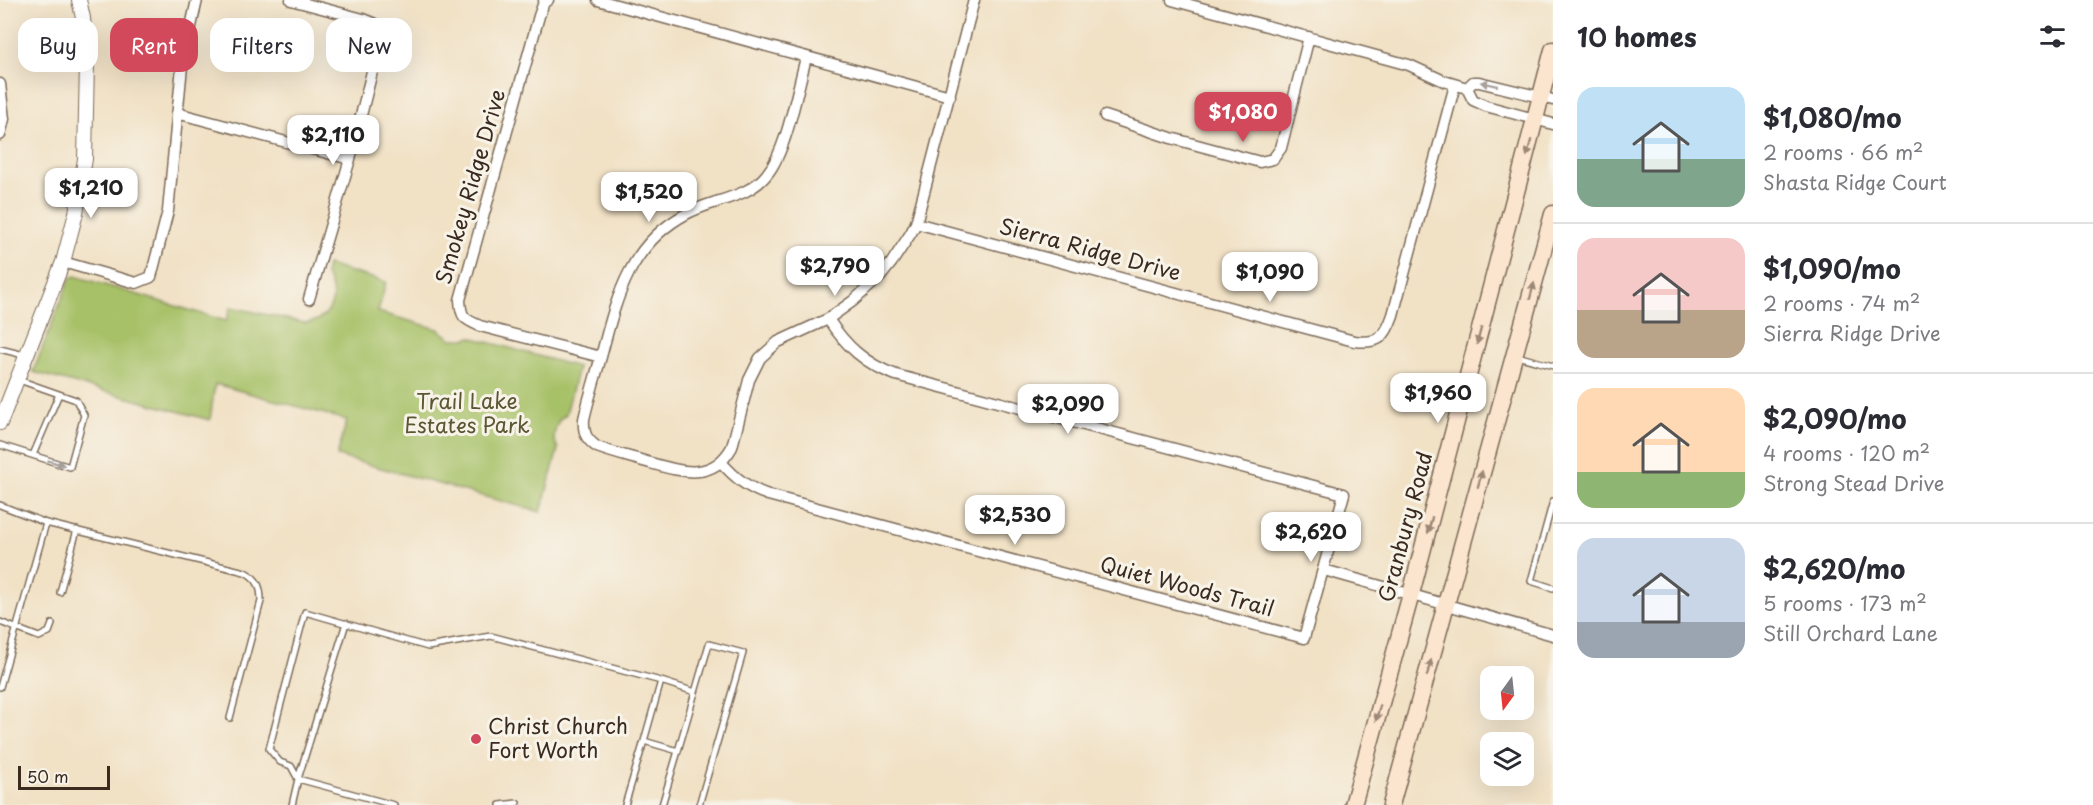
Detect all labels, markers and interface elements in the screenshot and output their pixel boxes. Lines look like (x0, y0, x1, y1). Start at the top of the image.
text: 10 homes (1577, 17, 1697, 56)
chip: Buy (18, 18, 98, 72)
chip: Rent (110, 18, 198, 72)
chip: Filters (210, 18, 314, 72)
chip: New (326, 18, 412, 72)
icon: filters (2036, 20, 2069, 53)
one-way arrow (1479, 79, 1498, 88)
street label: Smokey Ridge Drive (426, 85, 512, 288)
pin: $1,080 (1194, 92, 1292, 143)
text: $1,080 (1209, 96, 1277, 126)
text: $1,080/mo (1763, 98, 1901, 137)
icon: home (1625, 111, 1697, 183)
pin: $2,110 (284, 115, 382, 166)
text: $2,110 (301, 119, 365, 149)
text: 2 rooms · 66 m² (1763, 137, 1923, 167)
one-way arrow (1523, 138, 1533, 157)
text: Shasta Ridge Court (1763, 167, 1947, 197)
pin: $1,210 (42, 168, 140, 219)
text: $1,210 (59, 172, 123, 202)
pin: $1,520 (600, 172, 698, 223)
text: $1,520 (615, 176, 683, 206)
street label: Sierra Ridge Drive (996, 208, 1185, 288)
pin: $2,790 (786, 246, 884, 297)
text: $1,090/mo (1763, 249, 1901, 288)
text: $2,790 (800, 250, 870, 280)
pin: $1,090 (1221, 252, 1319, 303)
text: $1,090 (1236, 256, 1304, 286)
icon: home (1625, 262, 1697, 334)
one-way arrow (1528, 282, 1537, 300)
text: 2 rooms · 74 m² (1763, 288, 1920, 318)
text: Sierra Ridge Drive (1763, 318, 1941, 348)
one-way arrow (1474, 327, 1484, 345)
pin: $1,960 (1389, 373, 1487, 424)
text: $1,960 (1404, 377, 1472, 407)
park label: Trail Lake Estates Park (404, 384, 530, 440)
pin: $2,090 (1019, 384, 1117, 435)
text: $2,090 (1032, 388, 1104, 418)
text: $2,090/mo (1763, 399, 1907, 438)
icon: home (1625, 412, 1697, 484)
text: 4 rooms · 120 m² (1763, 438, 1930, 468)
street label: Granbury Road (1369, 448, 1440, 605)
one-way arrow (47, 459, 65, 468)
text: Strong Stead Drive (1763, 468, 1944, 498)
one-way arrow (1476, 470, 1485, 488)
pin: $2,530 (966, 495, 1064, 546)
text: $2,530 (979, 499, 1051, 529)
pin: $2,620 (1262, 512, 1360, 563)
text: $2,620 (1275, 516, 1347, 546)
one-way arrow (1424, 516, 1434, 534)
street label: Quiet Woods Trail (1097, 546, 1278, 624)
text: $2,620/mo (1763, 549, 1905, 588)
icon: home (1625, 562, 1697, 634)
text: 5 rooms · 173 m² (1763, 588, 1927, 618)
text: Still Orchard Lane (1763, 618, 1938, 648)
one-way arrow (1425, 658, 1434, 676)
north arrow (1480, 666, 1534, 720)
map controls (1480, 666, 1534, 786)
one-way arrow (1373, 704, 1383, 722)
place label: Christ Church Fort Worth (488, 709, 628, 765)
marker: Christ Church Fort Worth (469, 732, 483, 746)
button: layers (1480, 732, 1534, 786)
scale bar (18, 763, 110, 790)
text: 50 m (27, 764, 68, 788)

